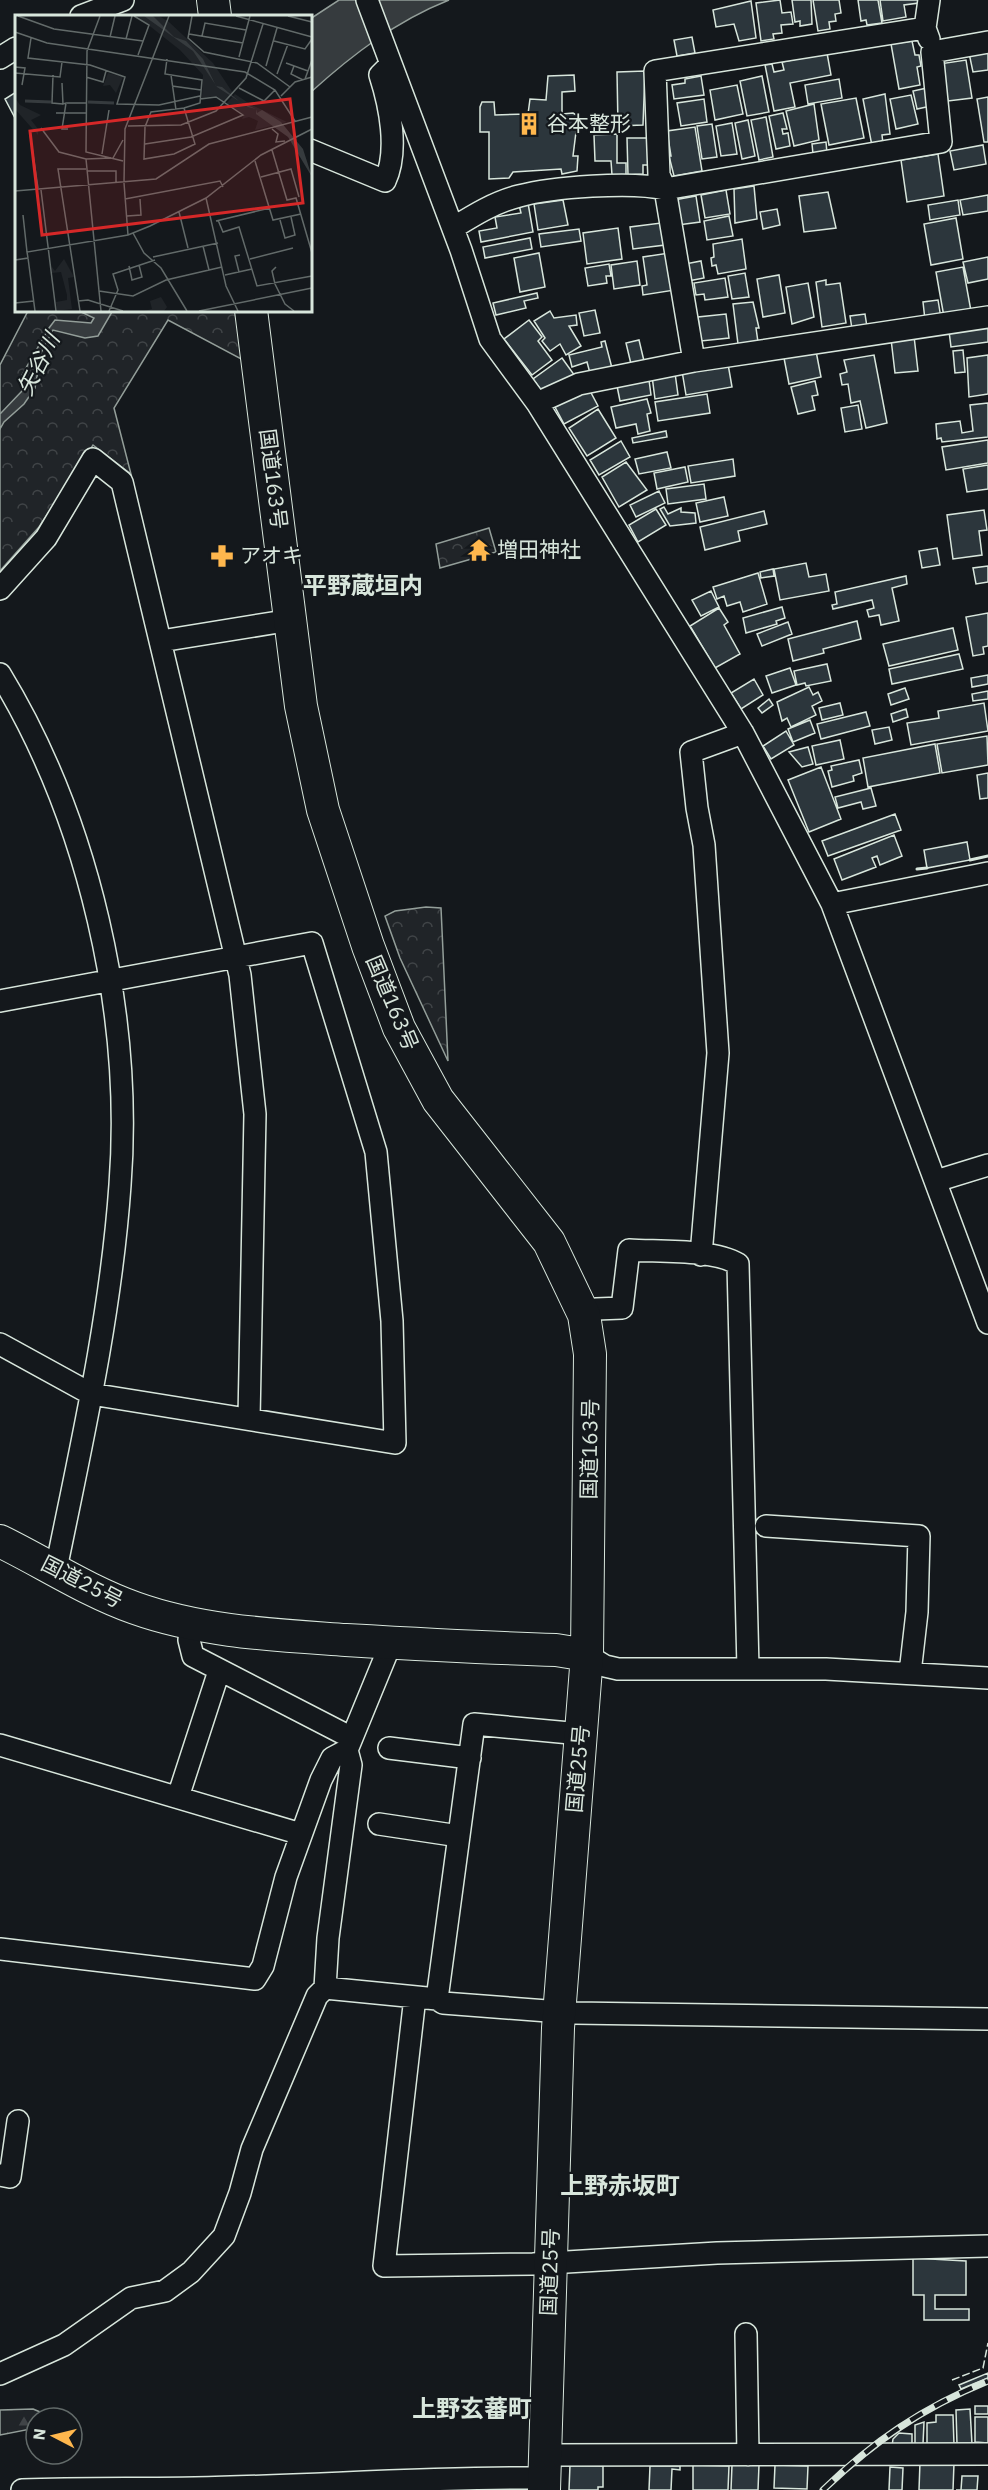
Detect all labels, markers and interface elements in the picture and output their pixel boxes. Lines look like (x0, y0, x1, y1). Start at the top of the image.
inset map (15, 15, 312, 312)
place label: 谷本整形 (547, 109, 631, 137)
building icon: 谷本整形 (516, 111, 542, 137)
water label: 矢谷川 (10, 326, 66, 400)
street label: 国道163号 (254, 427, 294, 531)
place label: 増田神社 (497, 535, 581, 563)
temple icon: 増田神社 (466, 537, 492, 563)
place label: アオキ (240, 541, 303, 569)
pharmacy icon: アオキ (209, 543, 235, 569)
district label: 平野蔵垣内 (303, 569, 423, 601)
street label: 国道163号 (360, 951, 426, 1054)
street label: 国道163号 (574, 1398, 604, 1500)
street label: 国道25号 (37, 1549, 128, 1614)
street label: 国道25号 (559, 1724, 595, 1814)
district label: 上野赤坂町 (560, 2169, 680, 2201)
street label: 国道25号 (533, 2227, 565, 2317)
district label: 上野玄蕃町 (412, 2392, 532, 2424)
north arrow (24, 2406, 84, 2466)
text: N (28, 2427, 50, 2441)

